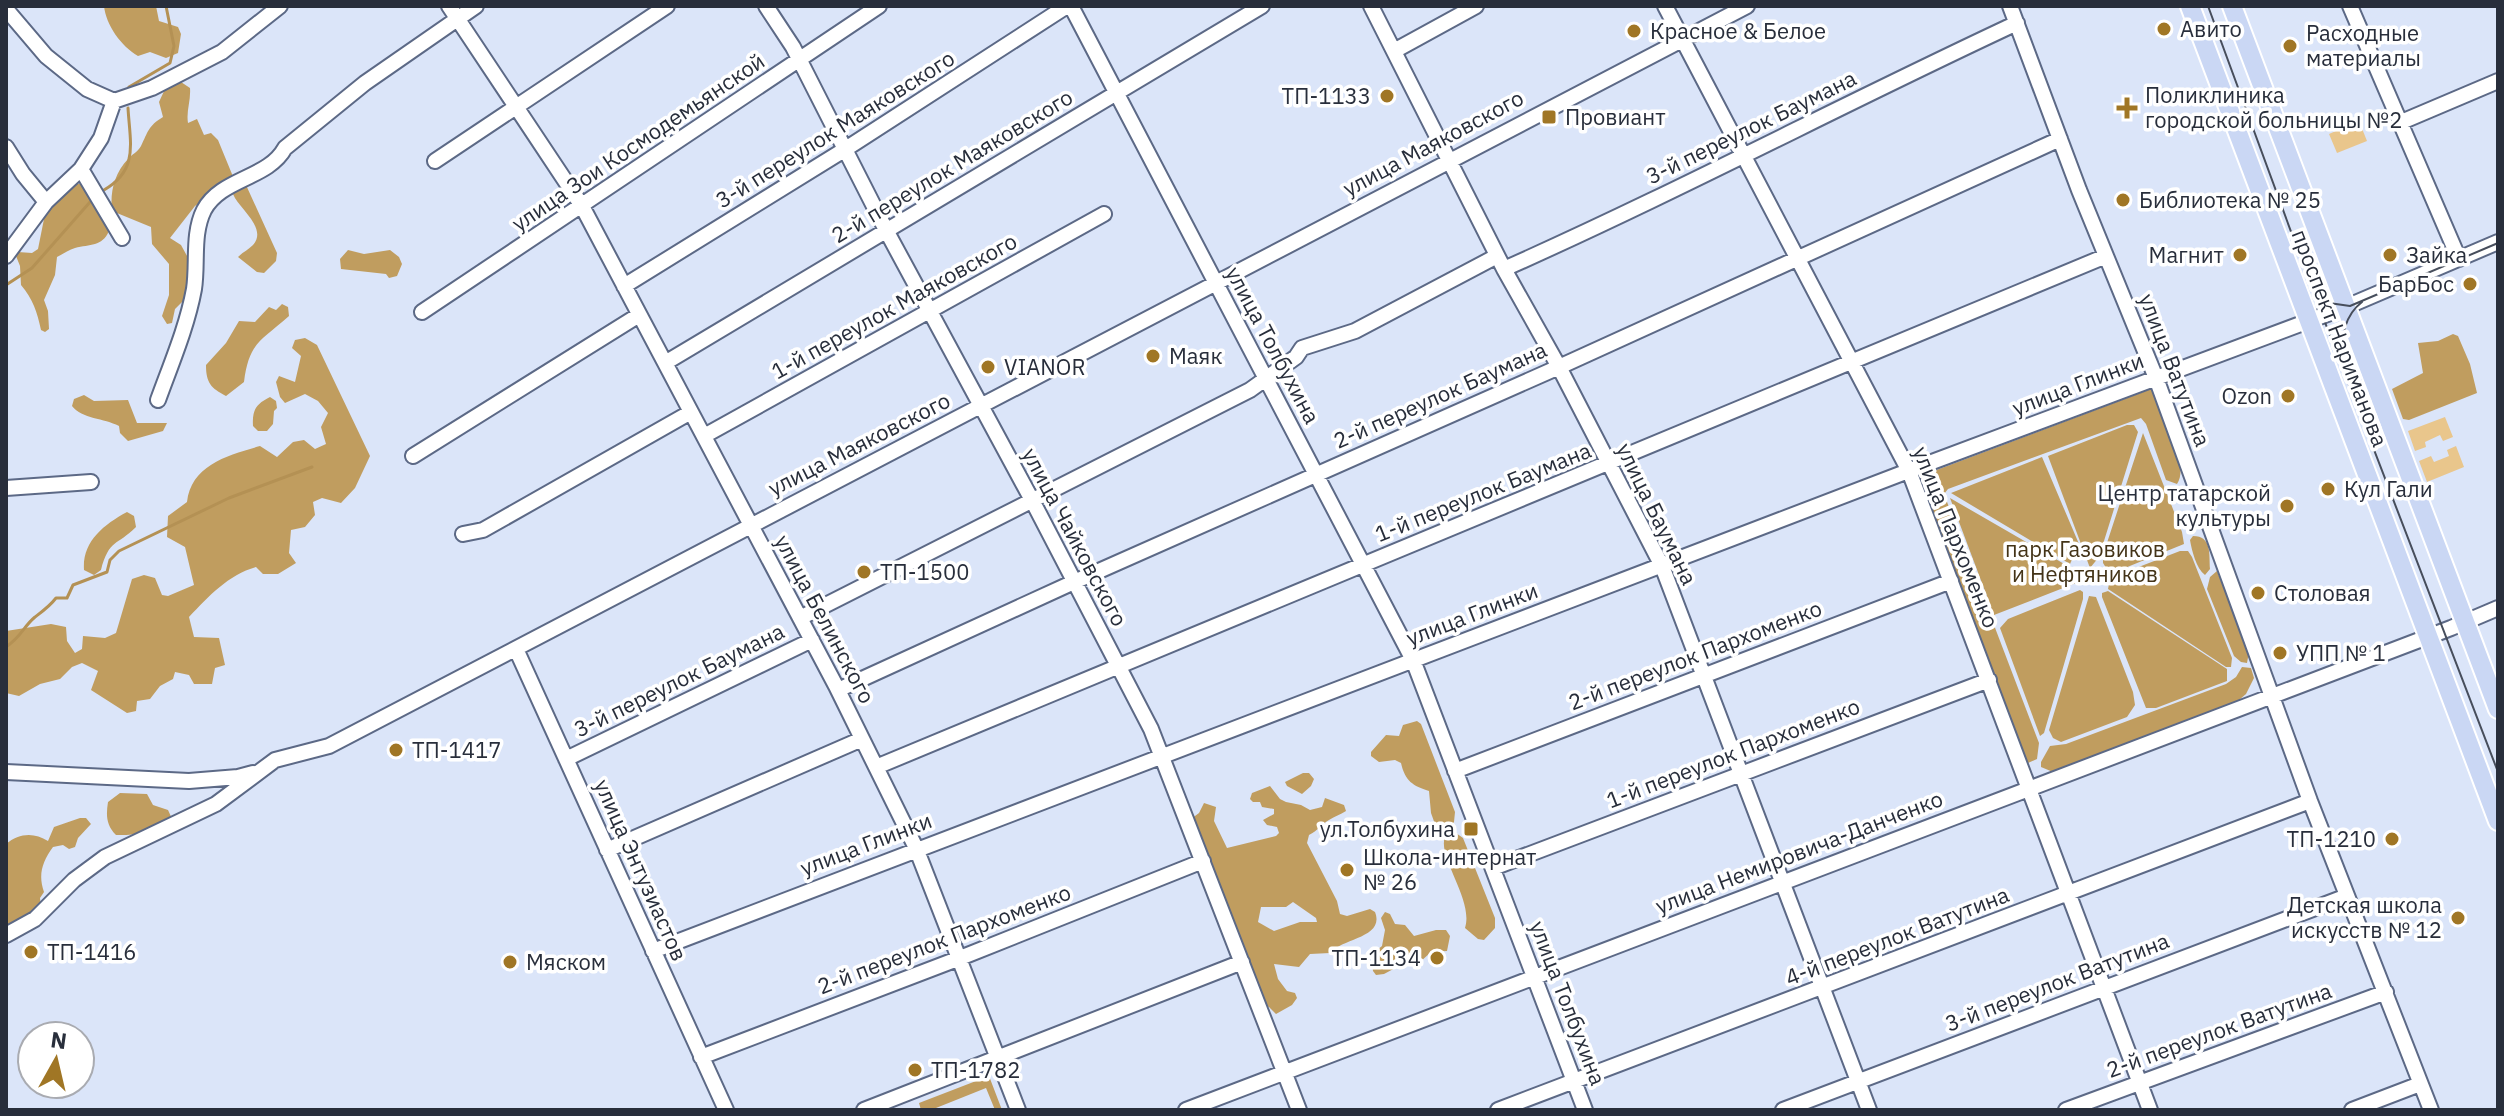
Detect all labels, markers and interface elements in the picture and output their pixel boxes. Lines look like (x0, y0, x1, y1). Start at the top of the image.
place label: Авито (2180, 14, 2242, 43)
place label: Красное & Белое (1650, 16, 1826, 45)
place label: Расходные материалы (2306, 18, 2421, 72)
marker: Авито (2155, 20, 2173, 38)
marker: Красное & Белое (1625, 22, 1643, 40)
marker: Расходные материалы (2281, 37, 2299, 55)
street label: 3-й переулок Маяковского (710, 43, 960, 214)
street label: улица Зои Космодемьянской (506, 46, 770, 237)
street label: 3-й переулок Баумана (1641, 63, 1861, 190)
place label: Поликлиника городской больницы №2 (2145, 80, 2402, 134)
place label: ТП-1133 (1282, 81, 1371, 110)
street label: 2-й переулок Маяковского (826, 82, 1078, 249)
street label: улица Маяковского (1337, 83, 1528, 202)
marker: ТП-1133 (1378, 87, 1396, 105)
marker: Поликлиника городской больницы №2 (2116, 97, 2138, 119)
place label: Провиант (1565, 102, 1666, 131)
marker: Провиант (1540, 108, 1558, 126)
place label: Библиотека № 25 (2139, 185, 2321, 214)
marker: Библиотека № 25 (2114, 191, 2132, 209)
street label: проспект Нариманова (2286, 225, 2395, 451)
street label: 1-й переулок Маяковского (766, 226, 1022, 385)
place label: Магнит (2149, 240, 2224, 269)
place label: Зайка (2406, 240, 2468, 269)
marker: Магнит (2231, 246, 2249, 264)
marker: Зайка (2381, 246, 2399, 264)
street label: улица Толбухина (1220, 261, 1327, 429)
place label: БарБос (2378, 269, 2454, 298)
marker: БарБос (2461, 275, 2479, 293)
street label: улица Ватутина (2133, 289, 2218, 451)
street label: 2-й переулок Баумана (1329, 334, 1551, 455)
place label: Маяк (1169, 341, 1222, 370)
street label: улица Глинки (2008, 345, 2148, 422)
marker: Маяк (1144, 347, 1162, 365)
place label: VIANOR (1004, 352, 1086, 381)
marker: VIANOR (979, 358, 997, 376)
place label: Ozon (2222, 381, 2272, 410)
street label: улица Маяковского (763, 385, 955, 502)
marker: Ozon (2279, 387, 2297, 405)
street label: 1-й переулок Баумана (1371, 435, 1595, 548)
street label: улица Баумана (1611, 438, 1704, 590)
street label: улица Пархоменко (1907, 442, 2006, 632)
street label: улица Чайковского (1016, 443, 1135, 631)
place label: Кул Гали (2344, 474, 2433, 503)
place label: Центр татарской культуры (2098, 478, 2271, 532)
marker: Кул Гали (2319, 480, 2337, 498)
marker: Центр татарской культуры (2278, 497, 2296, 515)
street label: улица Белинского (769, 529, 882, 708)
park label: парк Газовиков и Нефтяников (2005, 534, 2165, 588)
place label: ТП-1500 (880, 557, 969, 586)
marker: ТП-1500 (855, 563, 873, 581)
street label: улица Глинки (1402, 575, 1542, 652)
place label: Столовая (2274, 578, 2370, 607)
marker: Столовая (2249, 584, 2267, 602)
street label: 2-й переулок Пархоменко (1564, 593, 1826, 716)
street label: 3-й переулок Баумана (569, 616, 789, 743)
place label: УПП № 1 (2296, 638, 2386, 667)
marker: УПП № 1 (2271, 644, 2289, 662)
street label: 1-й переулок Пархоменко (1602, 691, 1864, 814)
place label: ТП-1417 (412, 735, 501, 764)
marker: ТП-1417 (387, 741, 405, 759)
street label: улица Энтузиастов (588, 774, 695, 965)
street label: улица Немировича-Данченко (1651, 783, 1947, 920)
street label: улица Глинки (796, 805, 936, 882)
place label: ул.Толбухина (1320, 814, 1455, 843)
marker: ул.Толбухина (1462, 820, 1480, 838)
place label: ТП-1210 (2287, 824, 2376, 853)
marker: ТП-1210 (2383, 830, 2401, 848)
place label: Школа-интернат № 26 (1363, 842, 1536, 896)
marker: Школа-интернат № 26 (1338, 861, 1356, 879)
street label: 2-й переулок Пархоменко (813, 877, 1075, 1000)
street label: 4-й переулок Ватутина (1781, 879, 2013, 992)
place label: Детская школа искусств № 12 (2287, 890, 2442, 944)
marker: Детская школа искусств № 12 (2449, 909, 2467, 927)
street label: улица Толбухина (1524, 916, 1613, 1089)
street label: 3-й переулок Ватутина (1941, 925, 2173, 1038)
place label: ТП-1416 (47, 937, 136, 966)
marker: ТП-1416 (22, 943, 40, 961)
place label: ТП-1134 (1332, 943, 1421, 972)
place label: Мяском (526, 947, 606, 976)
marker: ТП-1134 (1428, 949, 1446, 967)
marker: Мяском (501, 953, 519, 971)
street label: 2-й переулок Ватутина (2102, 975, 2336, 1084)
north arrow (16, 1020, 96, 1100)
text: N (49, 1024, 69, 1055)
place label: ТП-1782 (931, 1055, 1020, 1084)
marker: ТП-1782 (906, 1061, 924, 1079)

